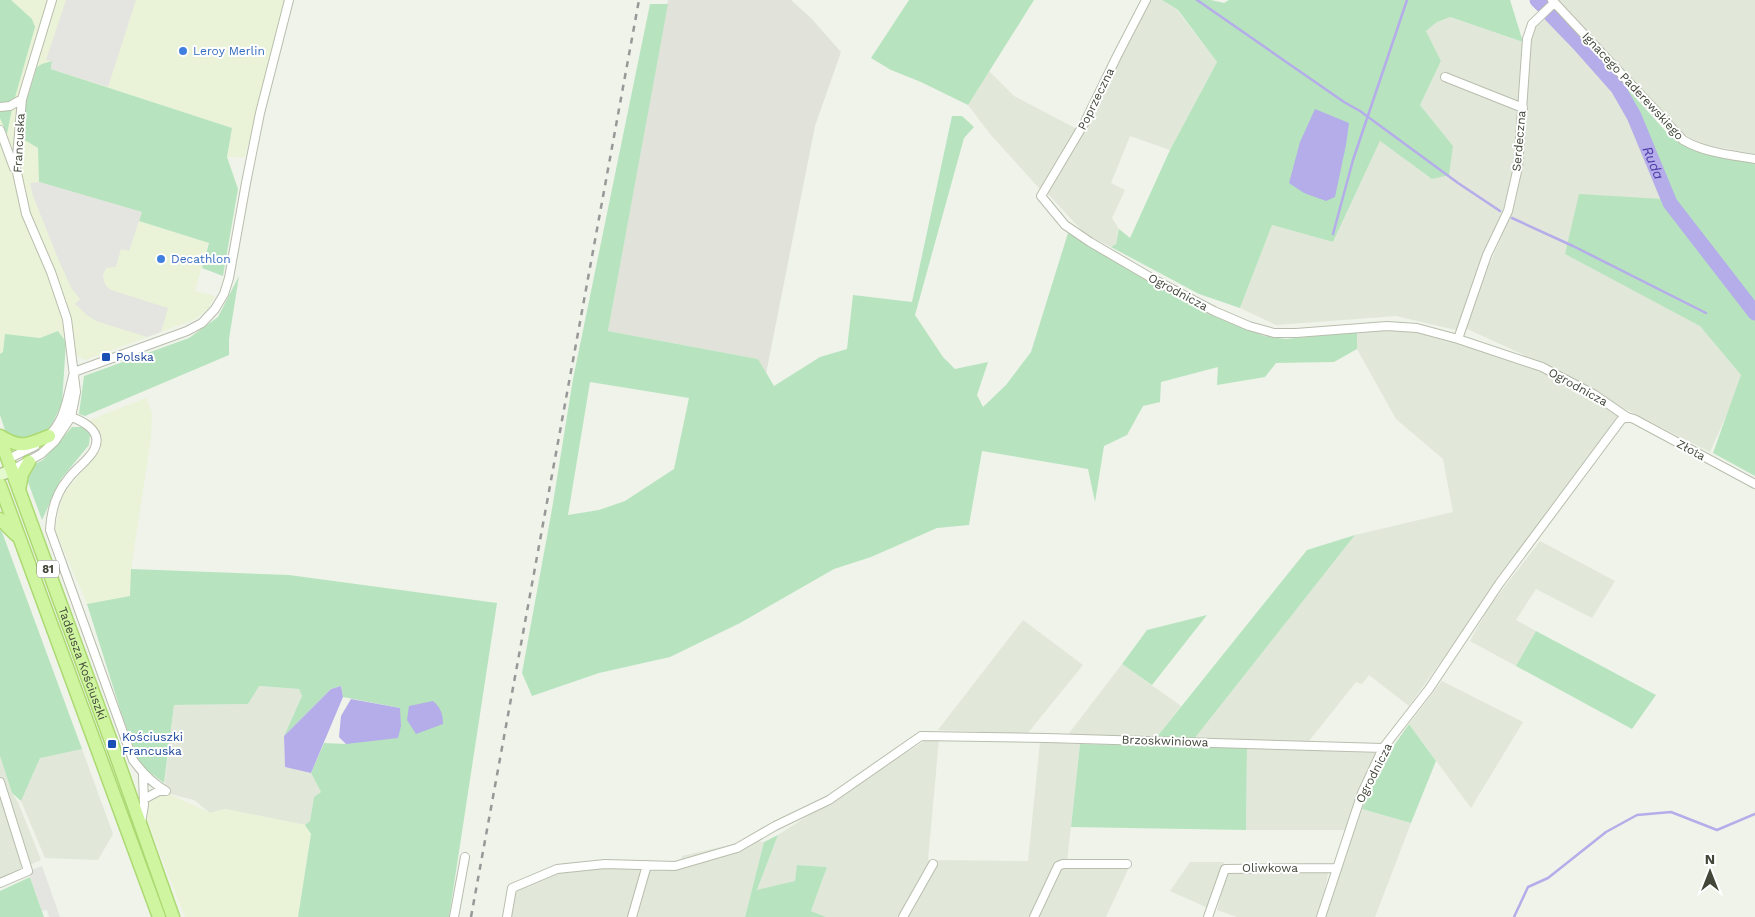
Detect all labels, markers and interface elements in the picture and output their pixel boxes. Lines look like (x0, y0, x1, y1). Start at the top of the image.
street label: Ignacego Paderewskiego (1579, 29, 1687, 143)
place label: Leroy Merlin (193, 44, 265, 58)
marker: Leroy Merlin (177, 45, 189, 57)
street label: Poprzeczna (1075, 65, 1117, 132)
street label: Serdeczna (1509, 110, 1529, 172)
street label: Francuska (10, 113, 28, 173)
water label: Ruda (1639, 144, 1667, 182)
place label: Decathlon (171, 252, 231, 266)
marker: Decathlon (155, 253, 167, 265)
street label: Ogrodnicza (1146, 270, 1210, 314)
place label: Polska (116, 350, 154, 364)
marker: Polska (100, 351, 112, 363)
street label: Ogrodnicza (1546, 365, 1610, 409)
street label: Złota (1674, 437, 1708, 463)
road number: 81 (37, 560, 59, 578)
street label: Tadeusza Kościuszki (55, 605, 110, 722)
place label: Kościuszki Francuska (122, 730, 183, 758)
street label: Brzoskwiniowa (1121, 732, 1209, 750)
marker: Kościuszki Francuska (106, 738, 118, 750)
street label: Ogrodnicza (1353, 741, 1395, 805)
north arrow (1685, 847, 1735, 897)
text: N (1705, 851, 1715, 867)
street label: Oliwkowa (1242, 861, 1298, 875)

